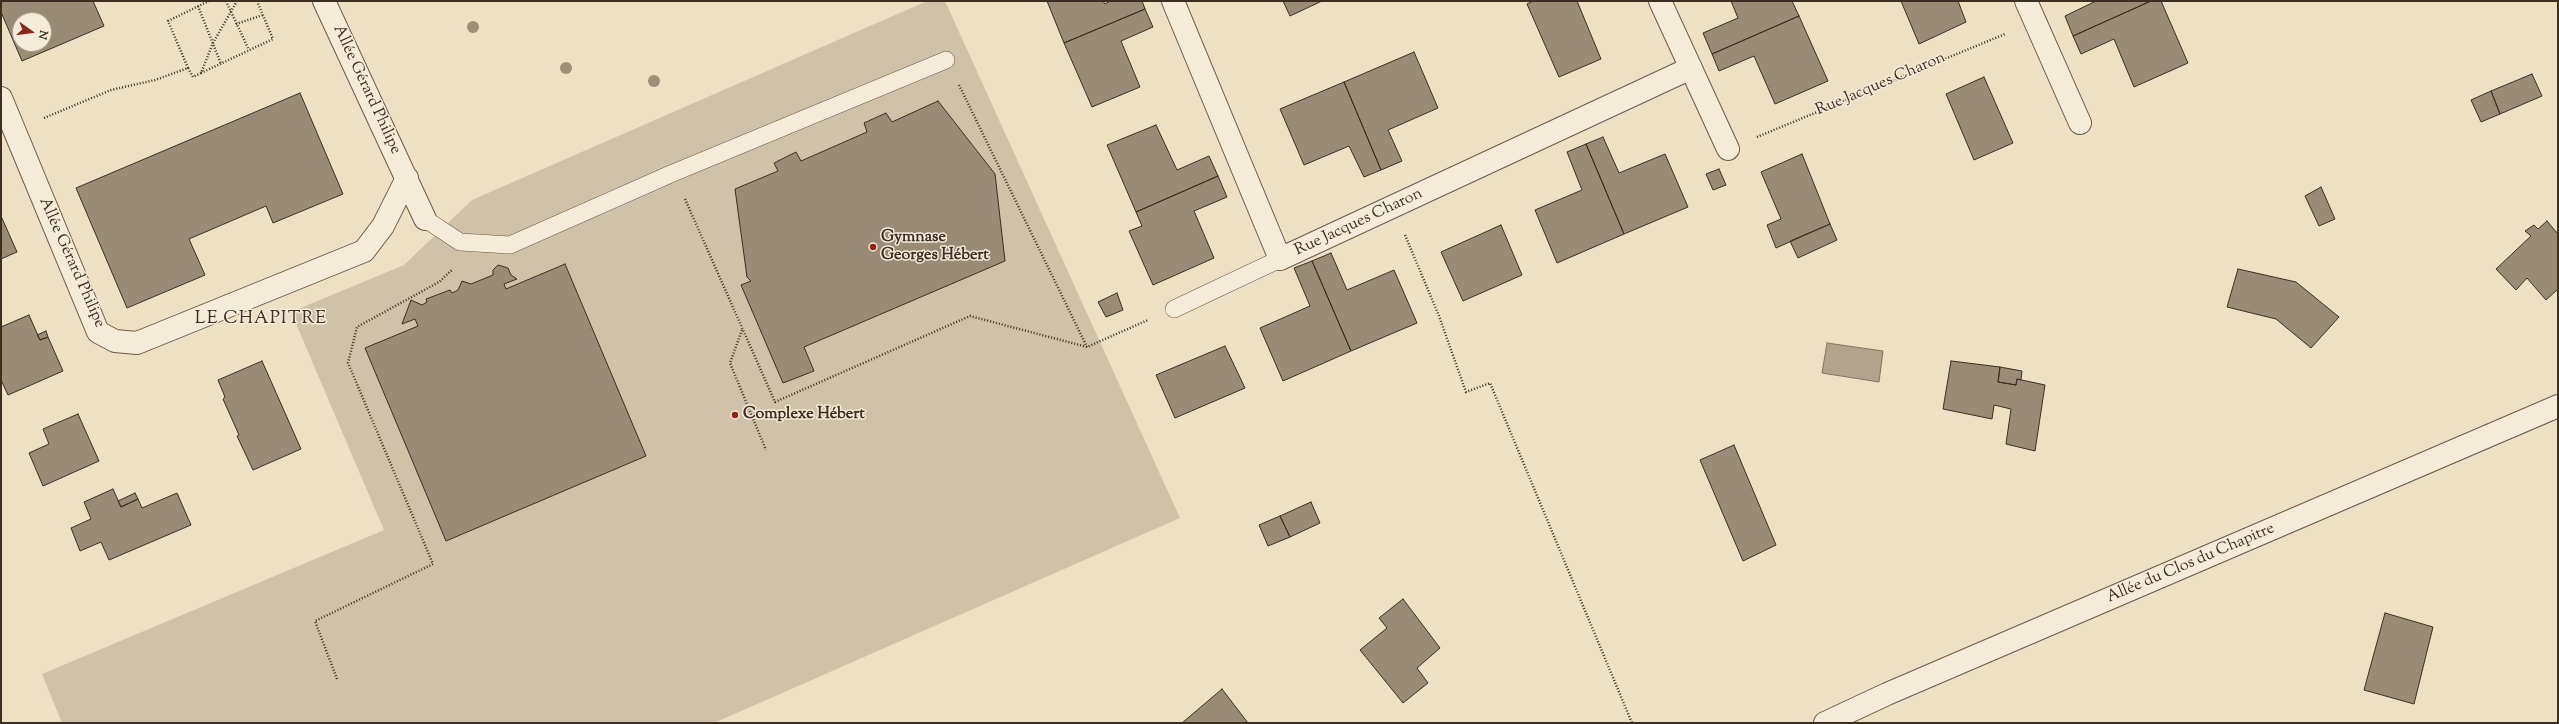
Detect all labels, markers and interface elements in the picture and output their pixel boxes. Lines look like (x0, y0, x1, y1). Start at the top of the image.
north arrow (12, 12, 52, 52)
street label: Allée Gérard Philipe (328, 22, 404, 158)
text: N (34, 28, 51, 41)
street label: Rue Jacques Charon (1813, 49, 1949, 121)
street label: Rue Jacques Charon (1292, 185, 1426, 261)
street label: Allée Gérard Philipe (34, 195, 108, 331)
place label: Gymnase Georges Hébert (881, 228, 989, 266)
marker: Gymnase Georges Hébert (868, 242, 878, 252)
district label: LE CHAPITRE (195, 309, 327, 331)
place label: Complexe Hébert (743, 405, 865, 425)
marker: Complexe Hébert (730, 410, 740, 420)
street label: Allée du Clos du Chapitre (2104, 520, 2278, 608)

